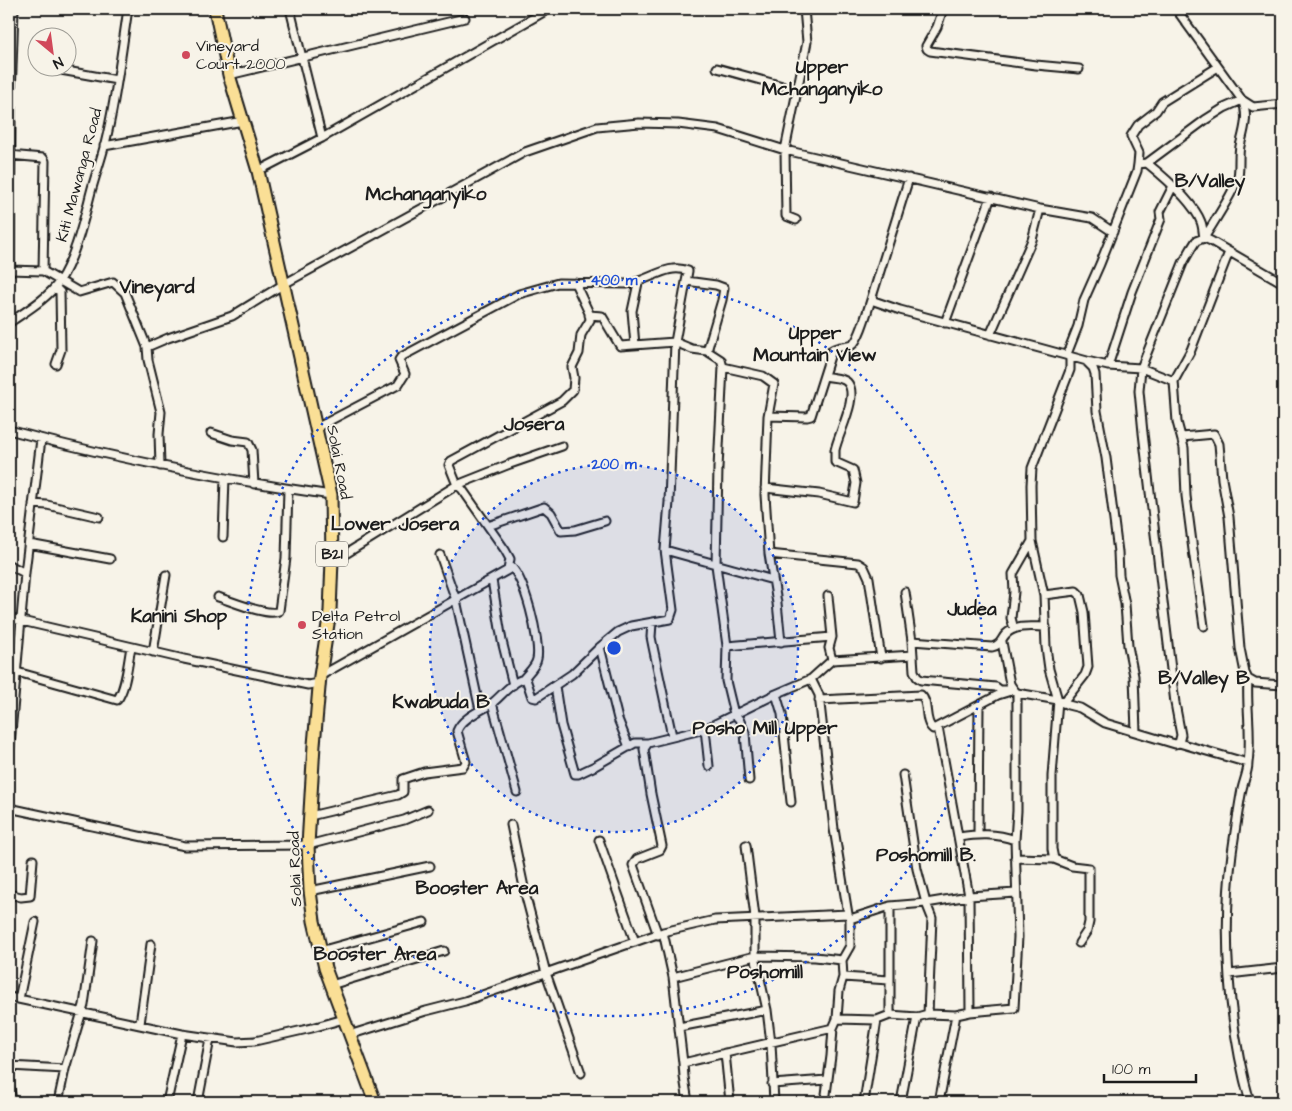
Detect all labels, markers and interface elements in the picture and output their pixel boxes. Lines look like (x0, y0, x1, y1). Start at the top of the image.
north arrow (28, 28, 78, 78)
place label: Vineyard Court 2000 (196, 35, 286, 75)
marker: Vineyard Court 2000 (180, 49, 192, 61)
text: N (49, 52, 67, 73)
district label: Upper Mchanganyiko (762, 54, 883, 104)
street label: Kiti Mawanga Road (51, 106, 108, 244)
district label: B/Valley (1175, 168, 1246, 196)
district label: Mchanganyiko (366, 181, 487, 209)
text: 400 m (591, 270, 638, 291)
district label: Vineyard (119, 274, 195, 302)
district label: Upper Mountain View (753, 320, 877, 369)
district label: Josera (503, 411, 565, 438)
street label: Solai Road (321, 423, 357, 501)
text: 200 m (590, 454, 637, 475)
district label: Lower Josera (331, 511, 459, 538)
road number: B21 (316, 542, 348, 566)
district label: Judea (946, 596, 997, 623)
district label: Kanini Shop (131, 603, 228, 630)
place label: Delta Petrol Station (312, 605, 400, 645)
marker: Delta Petrol Station (296, 619, 308, 631)
centre of rings (605, 639, 623, 657)
district label: B/Valley B (1158, 665, 1250, 693)
district label: Kwabuda B (392, 689, 490, 716)
district label: Posho Mill Upper (693, 715, 838, 742)
street label: Solai Road (283, 831, 307, 907)
district label: Poshomill B. (876, 842, 976, 869)
district label: Booster Area (415, 875, 539, 902)
district label: Booster Area (313, 941, 437, 968)
district label: Poshomill (727, 959, 803, 986)
scale bar (1104, 1051, 1197, 1083)
text: 100 m (1112, 1059, 1151, 1080)

